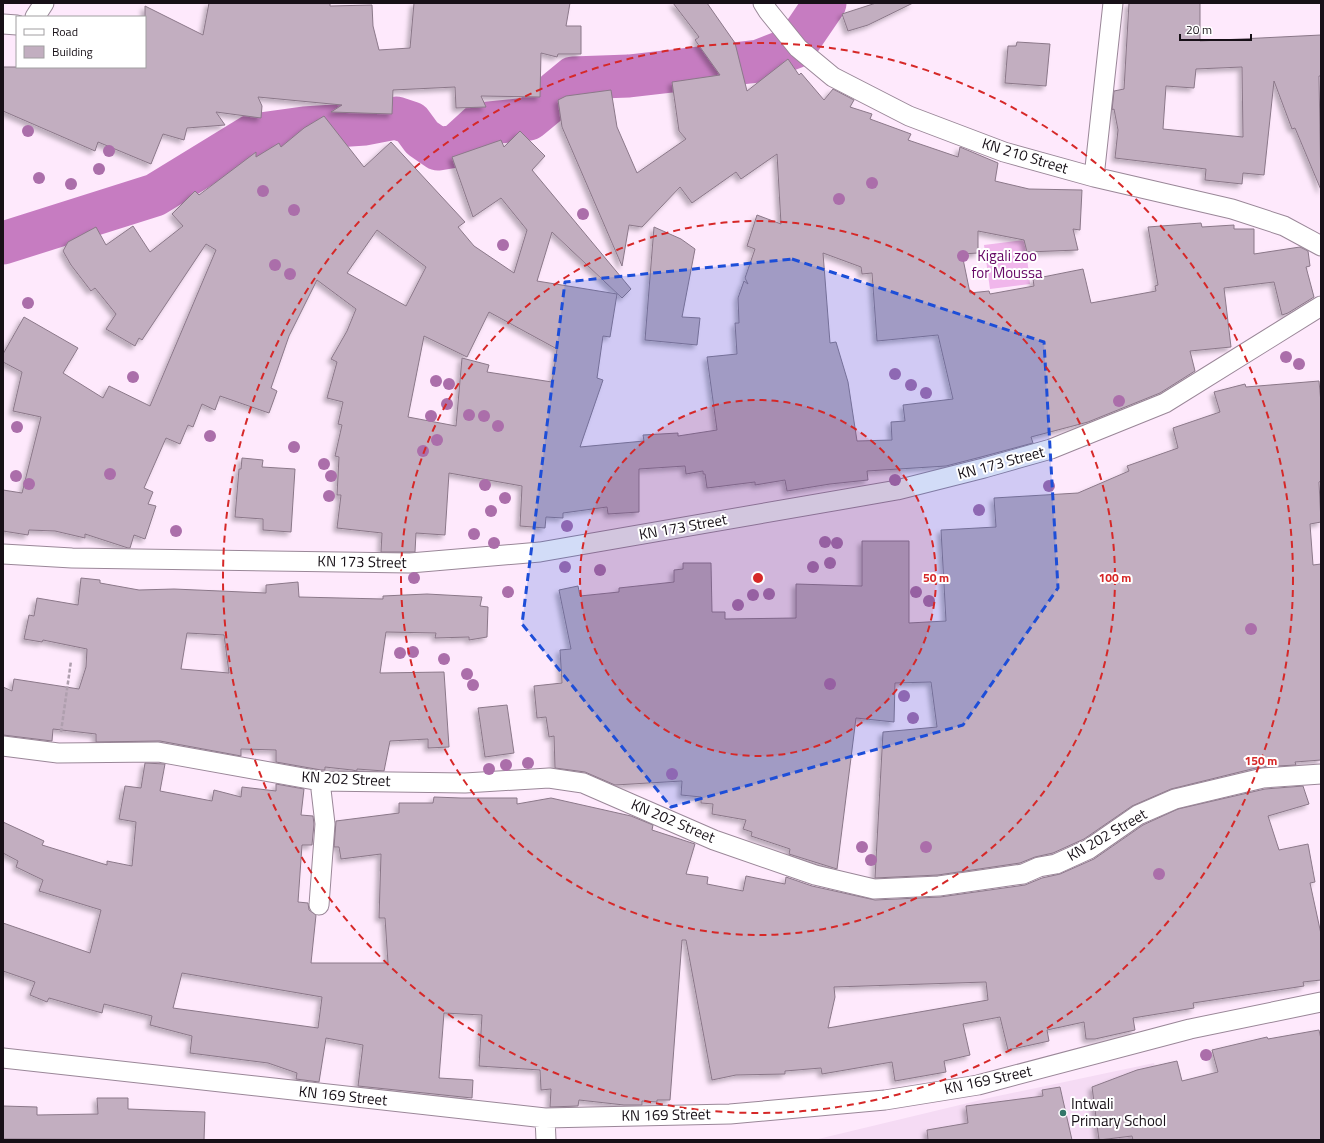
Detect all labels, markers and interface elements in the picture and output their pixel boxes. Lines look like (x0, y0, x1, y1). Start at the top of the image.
legend (16, 16, 146, 68)
scale bar (1180, 16, 1251, 42)
text: 20 m (1186, 20, 1212, 39)
text: Road (52, 22, 78, 41)
text: Building (52, 42, 93, 61)
street label: KN 210 Street (979, 131, 1072, 180)
park label: Kigali zoo for Moussa (971, 244, 1043, 284)
street label: KN 173 Street (955, 440, 1048, 485)
street label: KN 173 Street (637, 507, 730, 546)
street label: KN 173 Street (317, 549, 408, 574)
text: 50 m (923, 568, 949, 587)
text: 100 m (1099, 568, 1131, 587)
centre of rings (751, 571, 765, 585)
text: 150 m (1245, 751, 1277, 770)
street label: KN 202 Street (301, 765, 392, 792)
street label: KN 202 Street (628, 793, 719, 849)
street label: KN 202 Street (1062, 802, 1152, 867)
street label: KN 169 Street (942, 1059, 1035, 1100)
street label: KN 169 Street (298, 1079, 389, 1112)
place label: Intwali Primary School (1071, 1092, 1166, 1132)
street label: KN 169 Street (621, 1102, 711, 1127)
marker: Intwali Primary School (1058, 1108, 1068, 1118)

